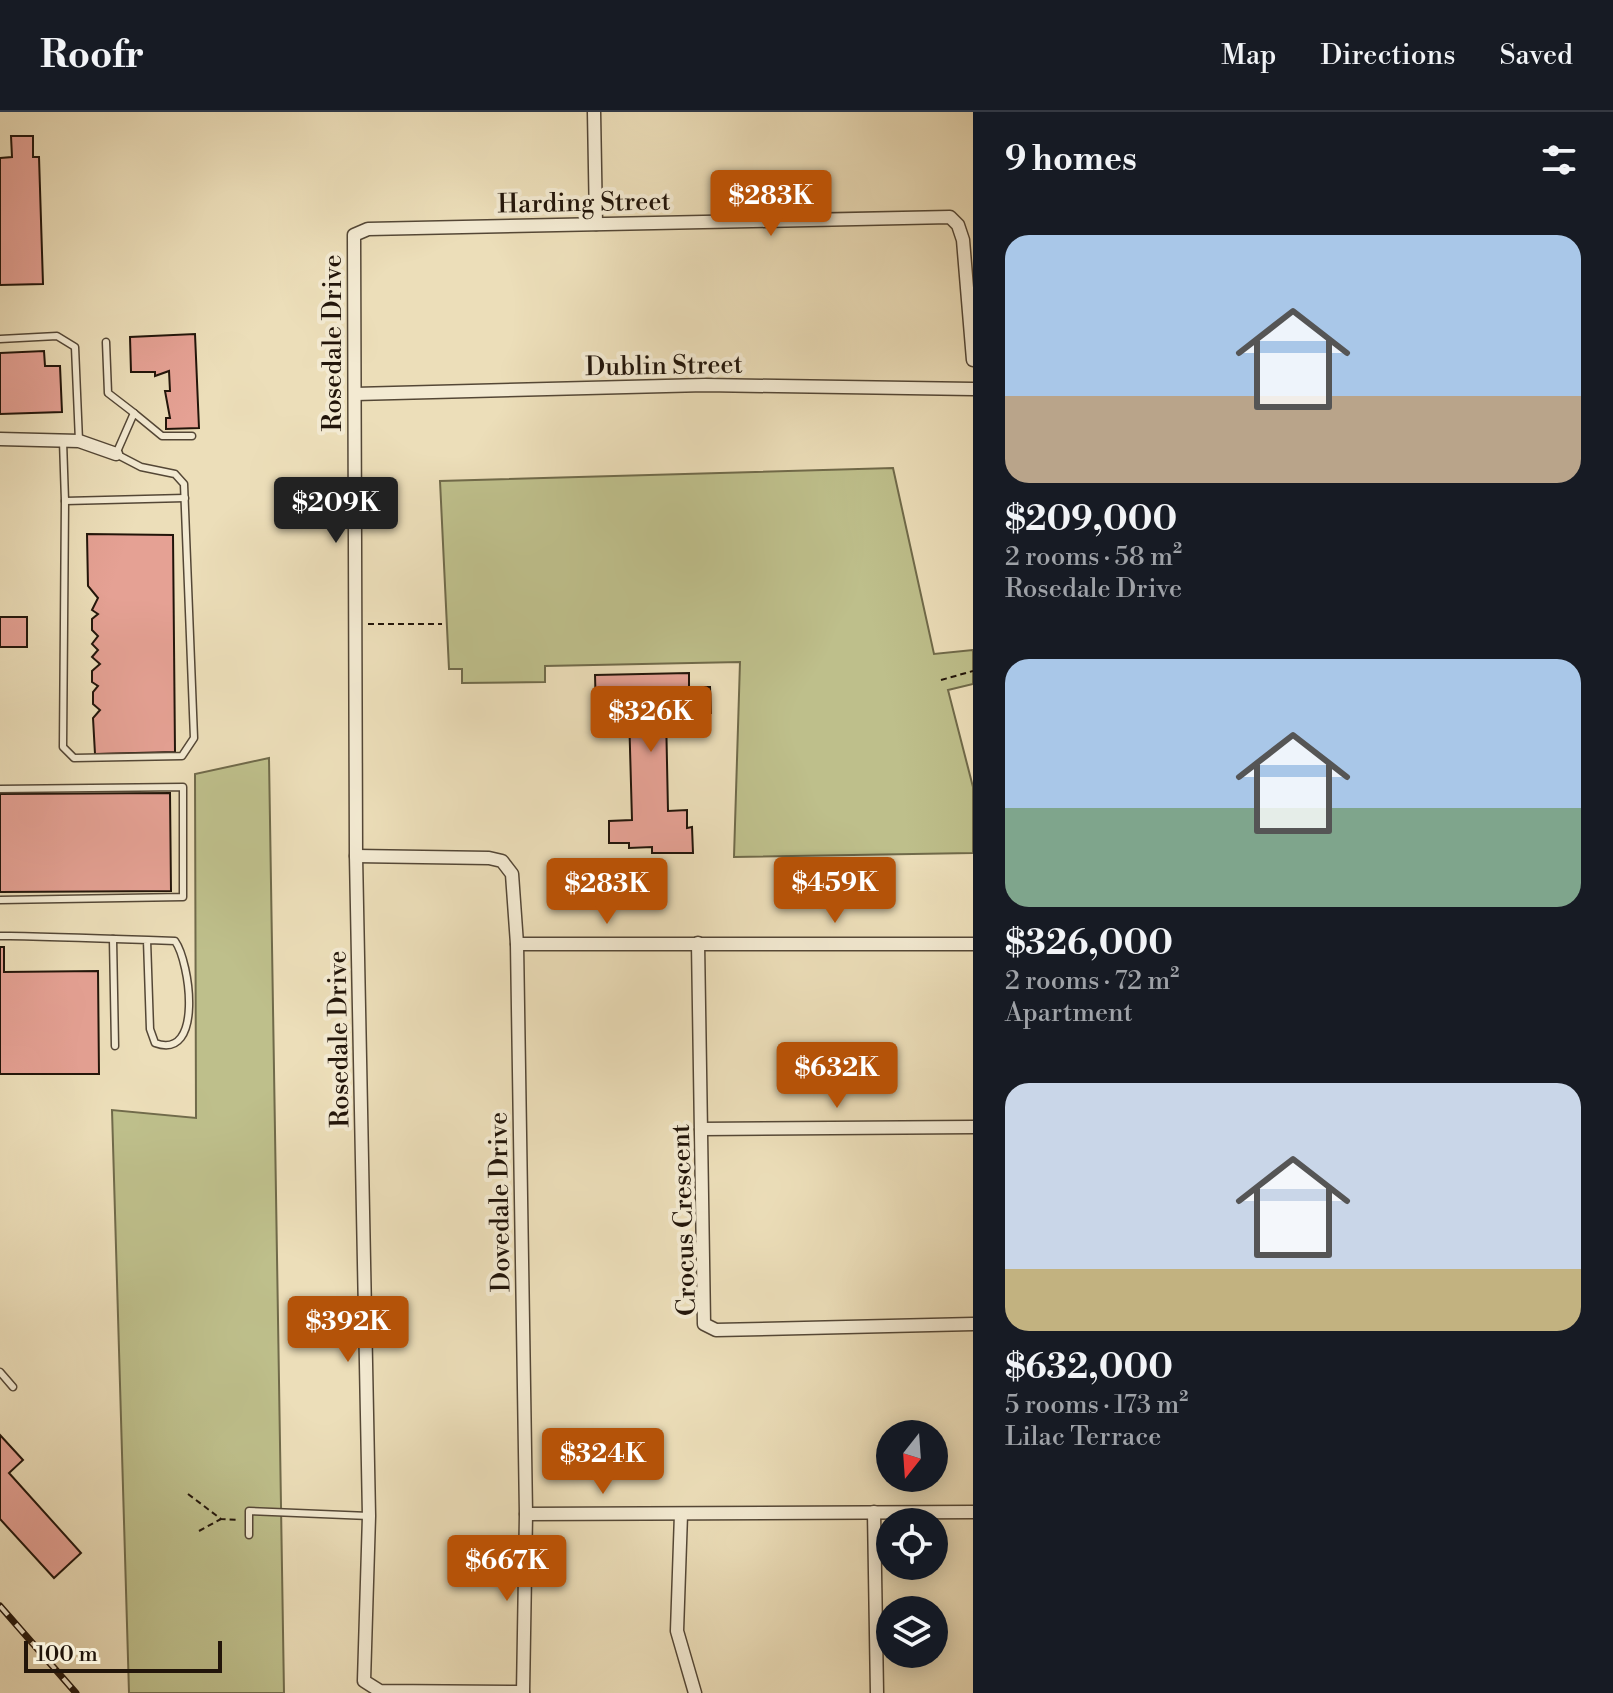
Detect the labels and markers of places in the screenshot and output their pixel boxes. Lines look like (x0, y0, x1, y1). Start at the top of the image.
pin: $283K (715, 170, 827, 238)
pin: $209K (280, 477, 392, 545)
pin: $326K (595, 686, 707, 754)
pin: $459K (779, 857, 891, 925)
pin: $283K (551, 858, 663, 926)
pin: $632K (781, 1042, 893, 1110)
pin: $392K (292, 1296, 404, 1364)
pin: $324K (547, 1428, 659, 1496)
pin: $667K (451, 1535, 563, 1603)

